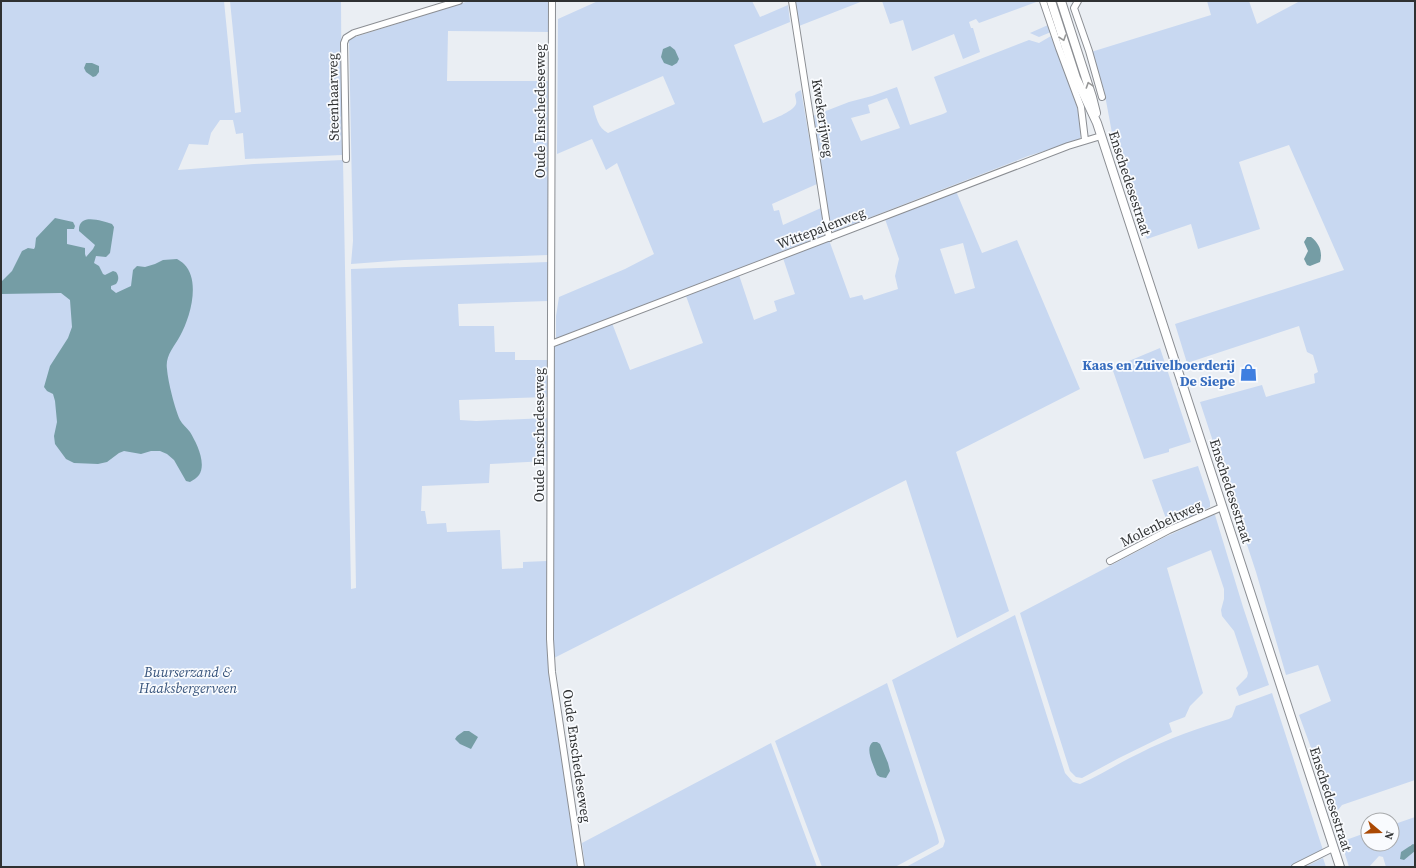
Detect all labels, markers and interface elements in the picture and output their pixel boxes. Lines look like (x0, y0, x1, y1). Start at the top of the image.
one-way arrow (1058, 34, 1067, 41)
street label: Oude Enschedeseweg (530, 44, 550, 178)
street label: Steenhaarweg (322, 53, 344, 141)
street label: Kwekerijweg (807, 77, 839, 159)
one-way arrow (1085, 82, 1093, 89)
street label: Enschedesestraat (1104, 128, 1156, 238)
street label: Wittepalenweg (774, 202, 868, 254)
place label: Kaas en Zuivelboerderij De Siepe (1082, 355, 1235, 391)
shop icon: Kaas en Zuivelboerderij De Siepe (1238, 363, 1258, 383)
street label: Oude Enschedeseweg (529, 368, 549, 502)
street label: Enschedesestraat (1205, 436, 1257, 546)
street label: Molenbeltweg (1117, 495, 1205, 551)
park label: Buurserzand & Haaksbergerveen (138, 662, 237, 698)
street label: Oude Enschedeseweg (558, 688, 596, 824)
street label: Enschedesestraat (1305, 744, 1357, 854)
north arrow (1360, 812, 1400, 852)
text: N (1381, 829, 1397, 841)

